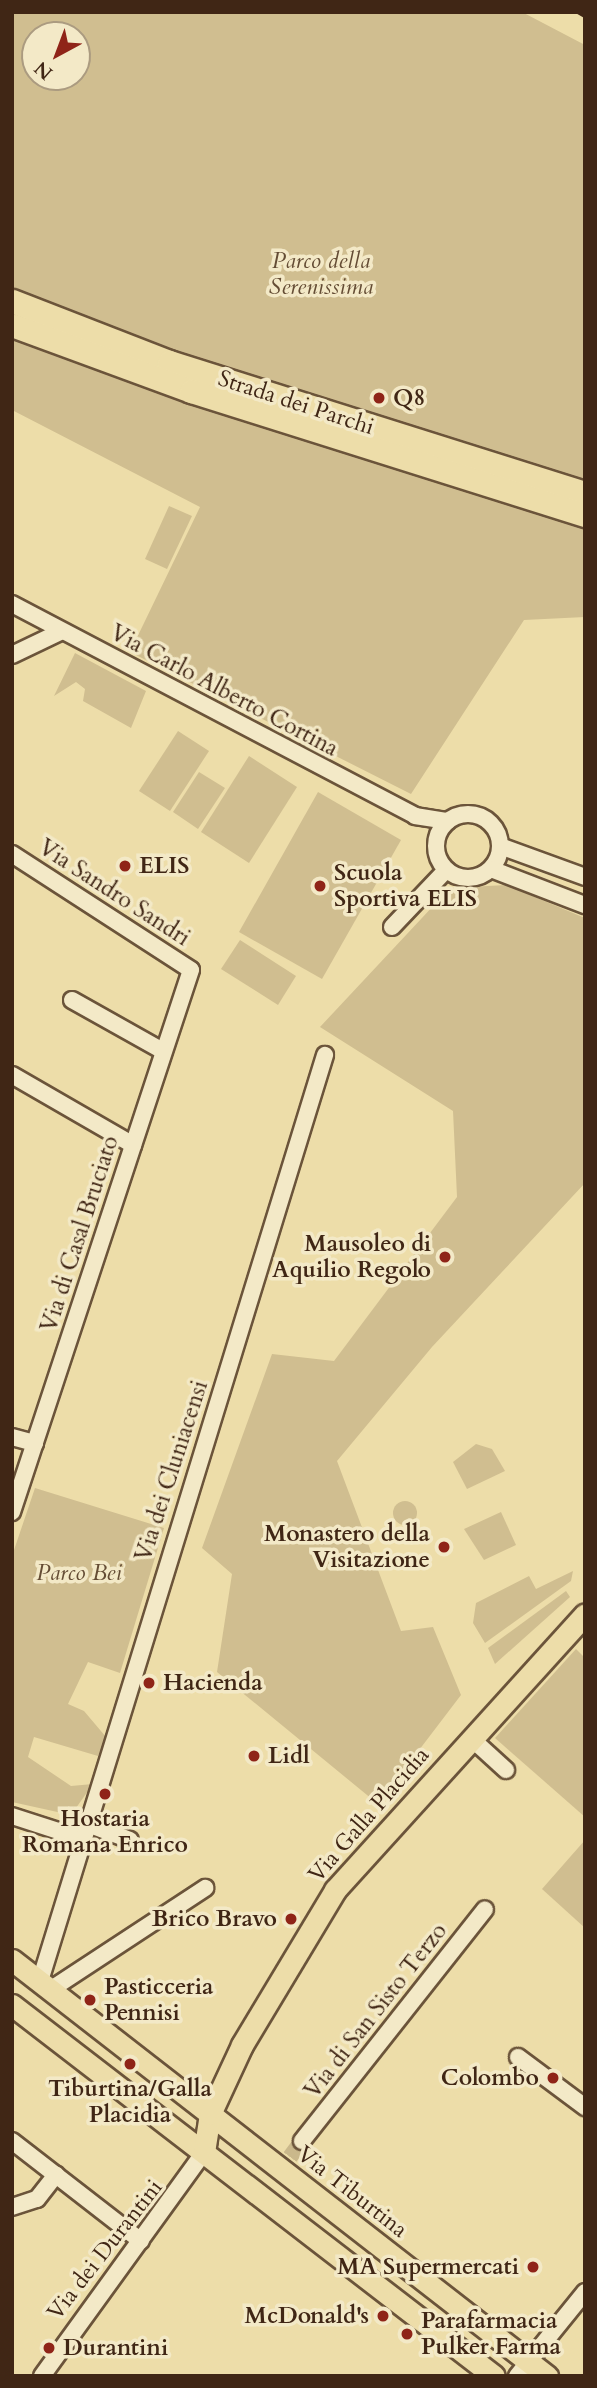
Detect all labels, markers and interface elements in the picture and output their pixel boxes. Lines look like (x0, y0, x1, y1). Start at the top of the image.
north arrow (21, 21, 91, 91)
text: N (29, 55, 58, 86)
park label: Parco della Serenissima (269, 247, 373, 301)
street label: Strada dei Parchi (215, 365, 377, 441)
place label: Q8 (393, 384, 425, 412)
marker: Q8 (371, 390, 387, 406)
street label: Via Carlo Alberto Cortina (105, 619, 343, 763)
street label: Via Sandro Sandri (33, 834, 195, 952)
place label: ELIS (139, 852, 189, 880)
marker: ELIS (117, 858, 133, 874)
place label: Scuola Sportiva ELIS (334, 859, 477, 913)
marker: Scuola Sportiva ELIS (312, 878, 328, 894)
street label: Via di Casal Bruciato (35, 1132, 125, 1336)
place label: Mausoleo di Aquilio Regolo (272, 1230, 431, 1284)
marker: Mausoleo di Aquilio Regolo (437, 1249, 453, 1265)
street label: Via dei Cluniacensi (130, 1377, 214, 1565)
place label: Monastero della Visitazione (264, 1520, 430, 1574)
marker: Monastero della Visitazione (436, 1539, 452, 1555)
park label: Parco Bei (36, 1559, 122, 1587)
place label: Hacienda (163, 1669, 263, 1697)
marker: Hacienda (141, 1675, 157, 1691)
place label: Lidl (268, 1742, 310, 1770)
street label: Via Galla Placidia (303, 1742, 435, 1888)
marker: Lidl (246, 1748, 262, 1764)
marker: Hostaria Romana Enrico (97, 1786, 113, 1802)
place label: Hostaria Romana Enrico (22, 1805, 188, 1859)
place label: Brico Bravo (152, 1905, 277, 1933)
marker: Brico Bravo (283, 1911, 299, 1927)
street label: Via di San Sisto Terzo (299, 1918, 453, 2104)
place label: Pasticceria Pennisi (104, 1973, 213, 2027)
marker: Pasticceria Pennisi (82, 1992, 98, 2008)
marker: Tiburtina/Galla Placidia (122, 2056, 138, 2072)
place label: Colombo (441, 2064, 539, 2092)
marker: Colombo (545, 2070, 561, 2086)
place label: Tiburtina/Galla Placidia (48, 2075, 212, 2129)
street label: Via Tiburtina (291, 2140, 413, 2244)
street label: Via dei Durantini (42, 2174, 168, 2326)
place label: MA Supermercati (337, 2253, 519, 2281)
marker: MA Supermercati (525, 2259, 541, 2275)
place label: McDonald's (245, 2302, 369, 2330)
place label: Parafarmacia Pulker Farma (421, 2307, 561, 2361)
marker: McDonald's (375, 2308, 391, 2324)
marker: Parafarmacia Pulker Farma (399, 2326, 415, 2342)
place label: Durantini (63, 2334, 168, 2362)
marker: Durantini (41, 2340, 57, 2356)

